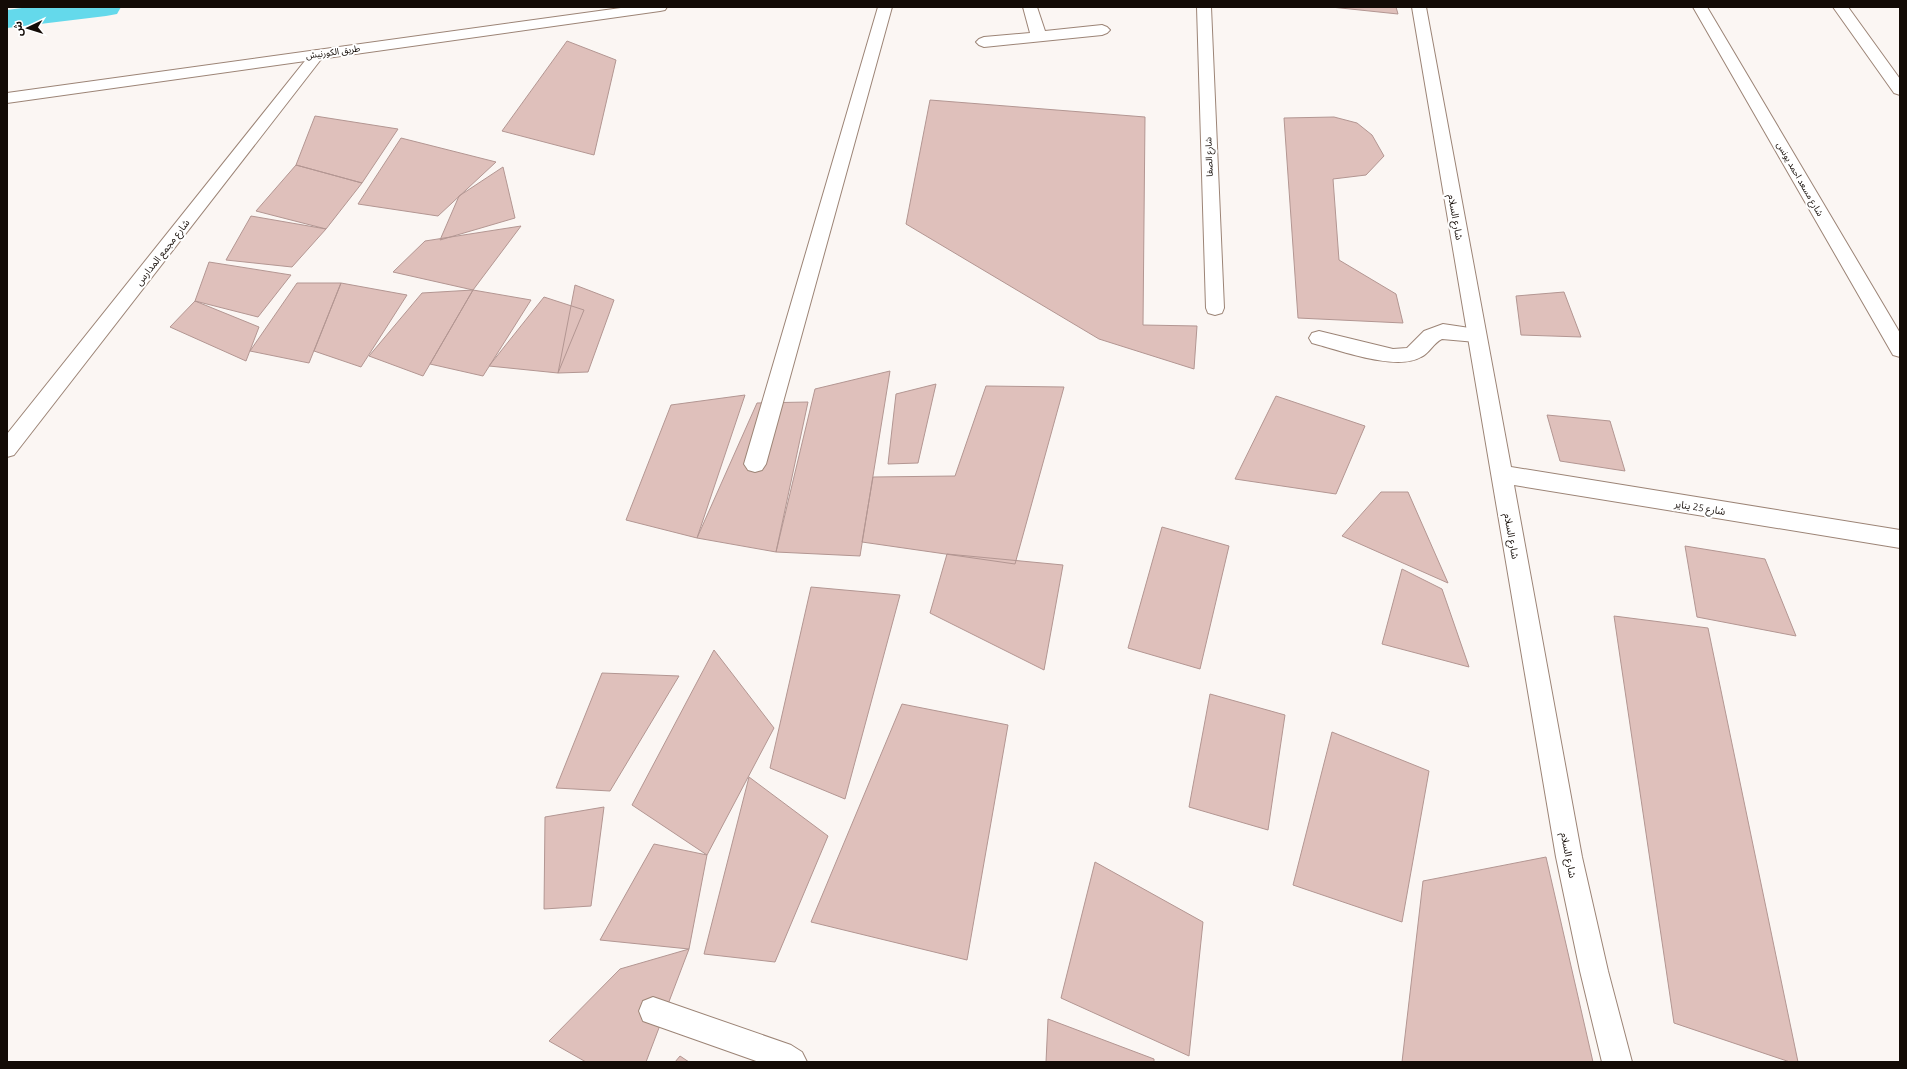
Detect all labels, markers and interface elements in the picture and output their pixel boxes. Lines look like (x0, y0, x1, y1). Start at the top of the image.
north arrow (8, 8, 48, 48)
text: ش (12, 21, 26, 37)
street label: طريق الكورنيش (305, 43, 361, 62)
street label: شارع الصفا (1203, 137, 1217, 177)
street label: شارع مسعد احمد يونس (1773, 140, 1825, 219)
street label: شارع السلام (1443, 193, 1465, 241)
street label: شارع مجمع المدارس (133, 217, 193, 289)
street label: شارع 25 يناير (1672, 498, 1726, 519)
street label: شارع السلام (1499, 512, 1521, 560)
street label: شارع السلام (1556, 831, 1578, 879)

